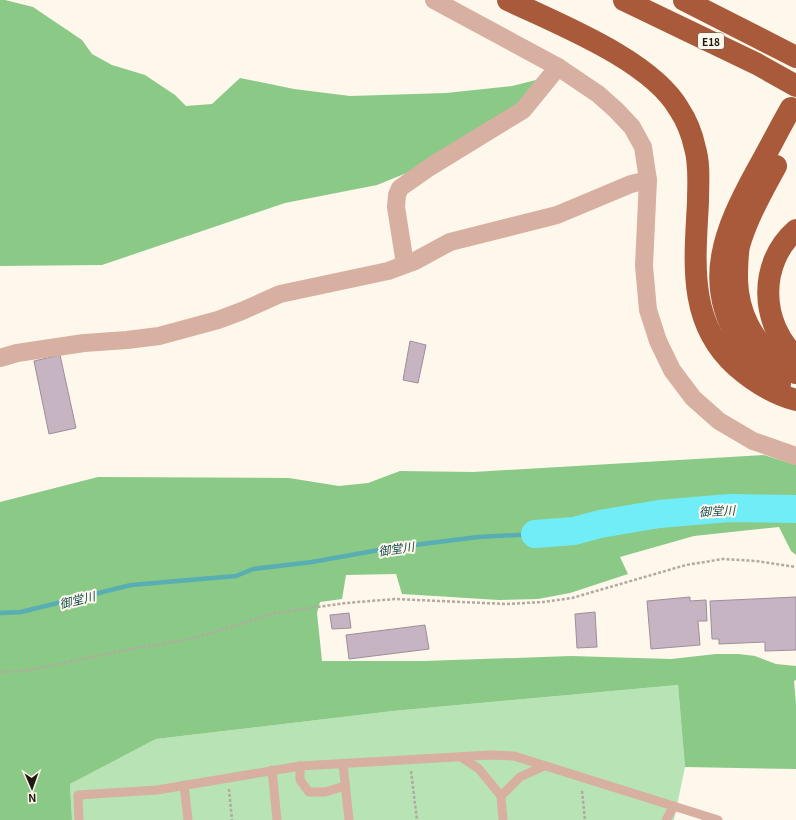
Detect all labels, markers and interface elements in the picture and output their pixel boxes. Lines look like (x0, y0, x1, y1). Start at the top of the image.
road number: E18 (698, 33, 724, 49)
water label: 御堂川 (699, 500, 737, 519)
water label: 御堂川 (377, 537, 417, 559)
water label: 御堂川 (57, 586, 98, 612)
north arrow (12, 768, 52, 808)
text: N (28, 791, 37, 807)

